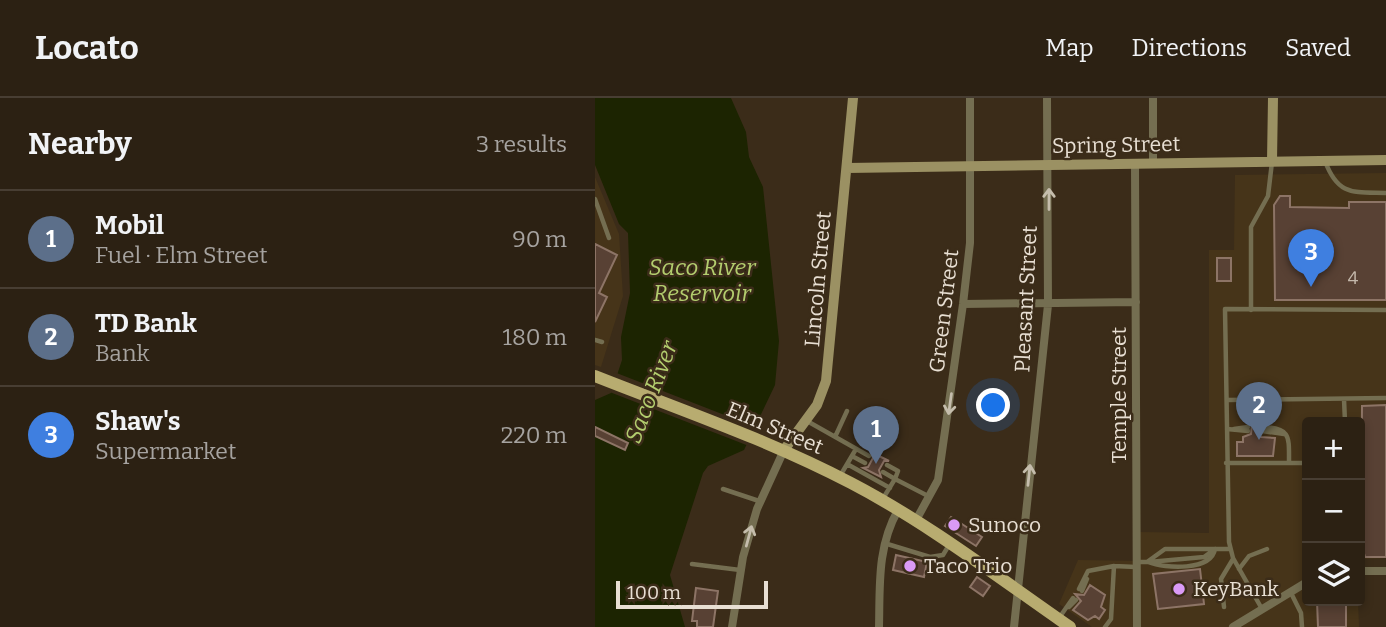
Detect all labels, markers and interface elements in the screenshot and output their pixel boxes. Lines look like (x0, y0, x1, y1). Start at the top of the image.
text: Locato (35, 28, 139, 68)
text: Map (1045, 34, 1094, 62)
text: Directions (1132, 34, 1247, 62)
text: Saved (1285, 34, 1351, 62)
text: Nearby (28, 126, 132, 162)
text: 3 results (476, 130, 567, 158)
street label: Spring Street (1052, 131, 1181, 159)
one-way arrow (1042, 188, 1056, 211)
text: Mobil (95, 210, 164, 241)
street label: Lincoln Street (799, 210, 837, 348)
street label: Pleasant Street (1009, 224, 1043, 373)
text: 1 (46, 225, 56, 253)
text: 90 m (512, 225, 567, 253)
pin: 3 (1288, 229, 1334, 287)
text: Fuel · Elm Street (95, 241, 268, 269)
street label: Green Street (924, 247, 965, 374)
water label: Saco River Reservoir (648, 253, 757, 307)
house number: 4 (1348, 267, 1359, 289)
text: TD Bank (95, 308, 197, 339)
text: 2 (45, 323, 57, 351)
text: 180 m (503, 323, 567, 351)
street label: Temple Street (1106, 326, 1132, 463)
water label: Saco River (619, 335, 684, 447)
text: Bank (95, 339, 149, 367)
pin: 2 (1236, 382, 1282, 440)
your location (976, 388, 1010, 422)
one-way arrow (943, 392, 956, 415)
street label: Elm Street (723, 396, 828, 460)
text: Shaw's (95, 406, 181, 437)
pin: 1 (853, 406, 899, 464)
map controls (1302, 417, 1365, 606)
button: + (1302, 417, 1365, 480)
text: 3 (44, 421, 58, 449)
text: 220 m (501, 421, 567, 449)
text: Supermarket (95, 437, 236, 465)
one-way arrow (1023, 464, 1036, 487)
button: − (1302, 480, 1365, 543)
place label: Sunoco (968, 512, 1041, 538)
marker: Sunoco (946, 517, 962, 533)
one-way arrow (743, 525, 756, 548)
button: layers (1302, 543, 1365, 606)
place label: Taco Trio (924, 553, 1012, 579)
marker: Taco Trio (902, 558, 918, 574)
place label: KeyBank (1193, 576, 1279, 602)
scale bar (616, 578, 768, 610)
text: 100 m (627, 581, 681, 604)
marker: KeyBank (1171, 581, 1187, 597)

